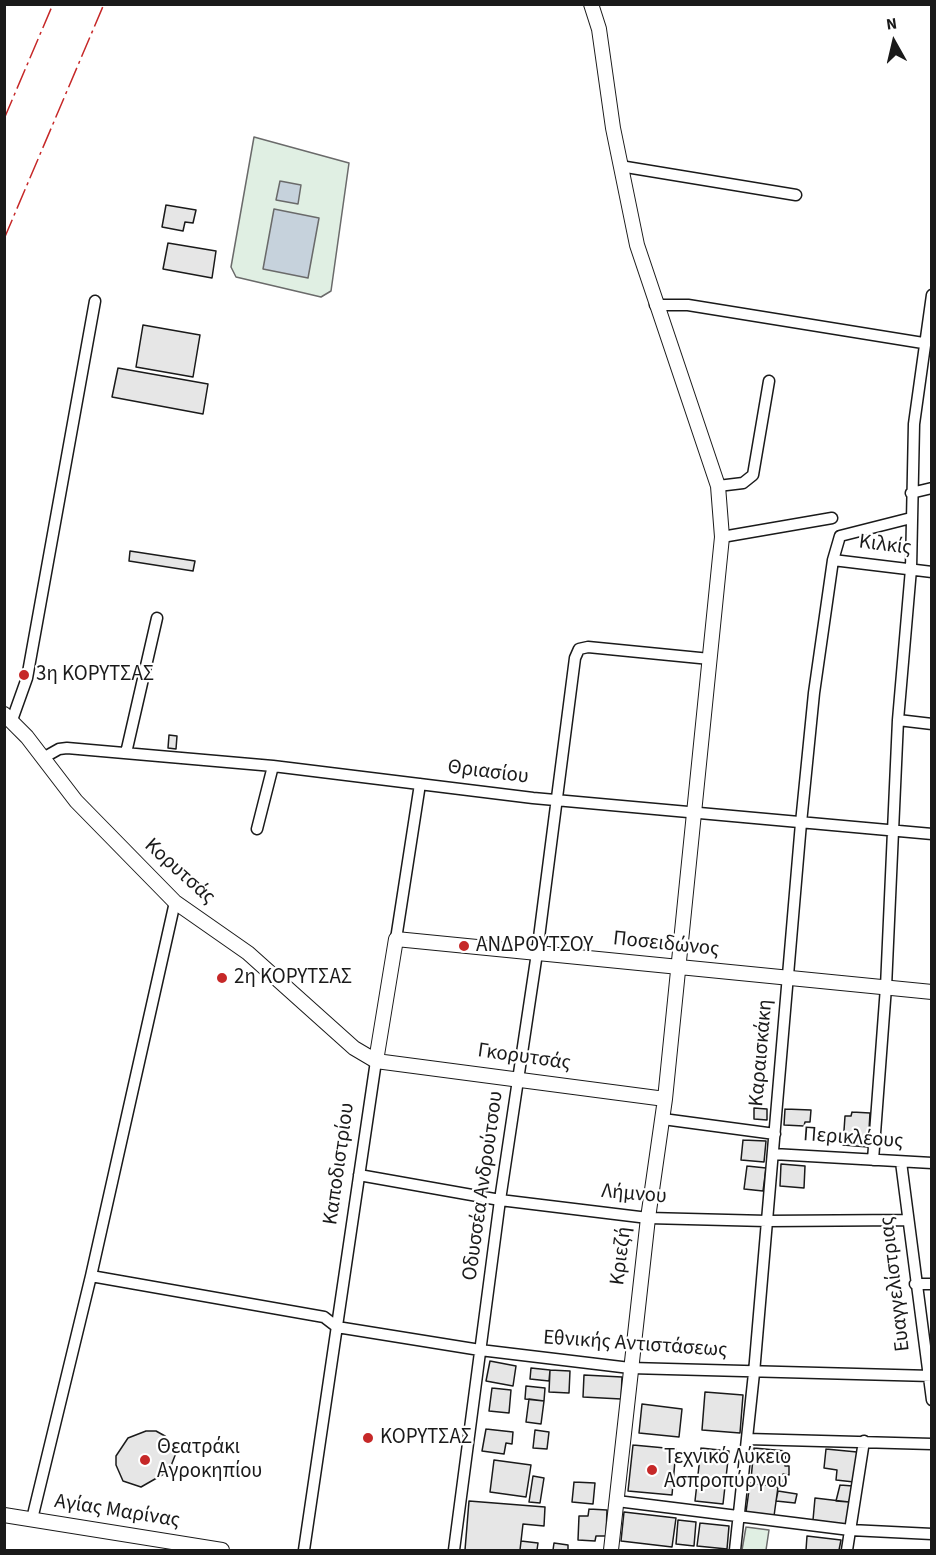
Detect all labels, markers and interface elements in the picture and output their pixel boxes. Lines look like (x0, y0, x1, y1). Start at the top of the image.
north arrow (864, 12, 924, 72)
text: N (885, 13, 898, 36)
street label: Κιλκίς (857, 530, 913, 562)
place label: 3η ΚΟΡΥΤΣΑΣ (36, 662, 154, 688)
marker: 3η ΚΟΡΥΤΣΑΣ (17, 668, 31, 682)
street label: Θριασίου (446, 756, 530, 790)
street label: Κορυτσάς (138, 834, 220, 910)
street label: Ποσειδώνος (612, 927, 720, 963)
place label: ΑΝΔΡΟΥΤΣΟΥ (476, 933, 593, 959)
marker: ΑΝΔΡΟΥΤΣΟΥ (457, 939, 471, 953)
place label: 2η ΚΟΡΥΤΣΑΣ (234, 965, 352, 991)
marker: 2η ΚΟΡΥΤΣΑΣ (215, 971, 229, 985)
street label: Καραισκάκη (745, 998, 779, 1108)
street label: Γκορυτσάς (476, 1039, 572, 1077)
street label: Οδυσσέα Ανδρούτσου (458, 1090, 510, 1282)
street label: Καποδιστρίου (319, 1101, 361, 1227)
street label: Περικλέους (802, 1123, 904, 1155)
street label: Λήμνου (600, 1180, 668, 1210)
street label: Ευαγγελίστριας (875, 1215, 917, 1353)
street label: Κριεζή (606, 1225, 638, 1287)
street label: Εθνικής Αντιστάσεως (542, 1326, 728, 1364)
place label: ΚΟΡΥΤΣΑΣ (380, 1425, 472, 1451)
marker: ΚΟΡΥΤΣΑΣ (361, 1431, 375, 1445)
place label: Θεατράκι Αγροκηπίου (157, 1435, 262, 1485)
place label: Τεχνικό Λύκειο Ασπροπύργου (664, 1445, 791, 1495)
marker: Θεατράκι Αγροκηπίου (138, 1453, 152, 1467)
marker: Τεχνικό Λύκειο Ασπροπύργου (645, 1463, 659, 1477)
street label: Αγίας Μαρίνας (53, 1490, 181, 1534)

